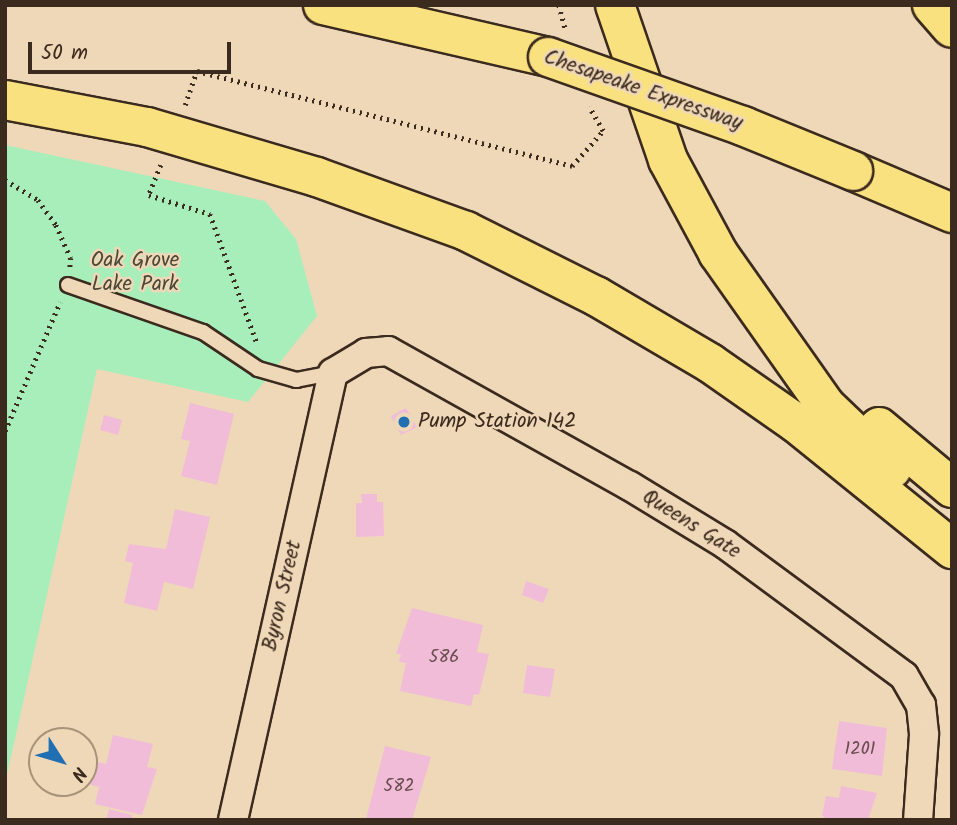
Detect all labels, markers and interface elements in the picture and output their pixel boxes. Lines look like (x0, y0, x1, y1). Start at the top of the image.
scale bar (32, 28, 234, 72)
text: 50 m (41, 37, 88, 70)
street label: Chesapeake Expressway (540, 45, 746, 137)
park label: Oak Grove Lake Park (91, 248, 179, 298)
place label: Pump Station 142 (418, 409, 576, 435)
marker: Pump Station 142 (396, 414, 412, 430)
street label: Queens Gate (637, 485, 745, 565)
street label: Byron Street (258, 538, 308, 654)
house number: 586 (429, 647, 459, 669)
north arrow (28, 727, 98, 797)
house number: 1201 (845, 739, 875, 761)
text: N (63, 760, 94, 787)
house number: 582 (384, 776, 414, 798)

